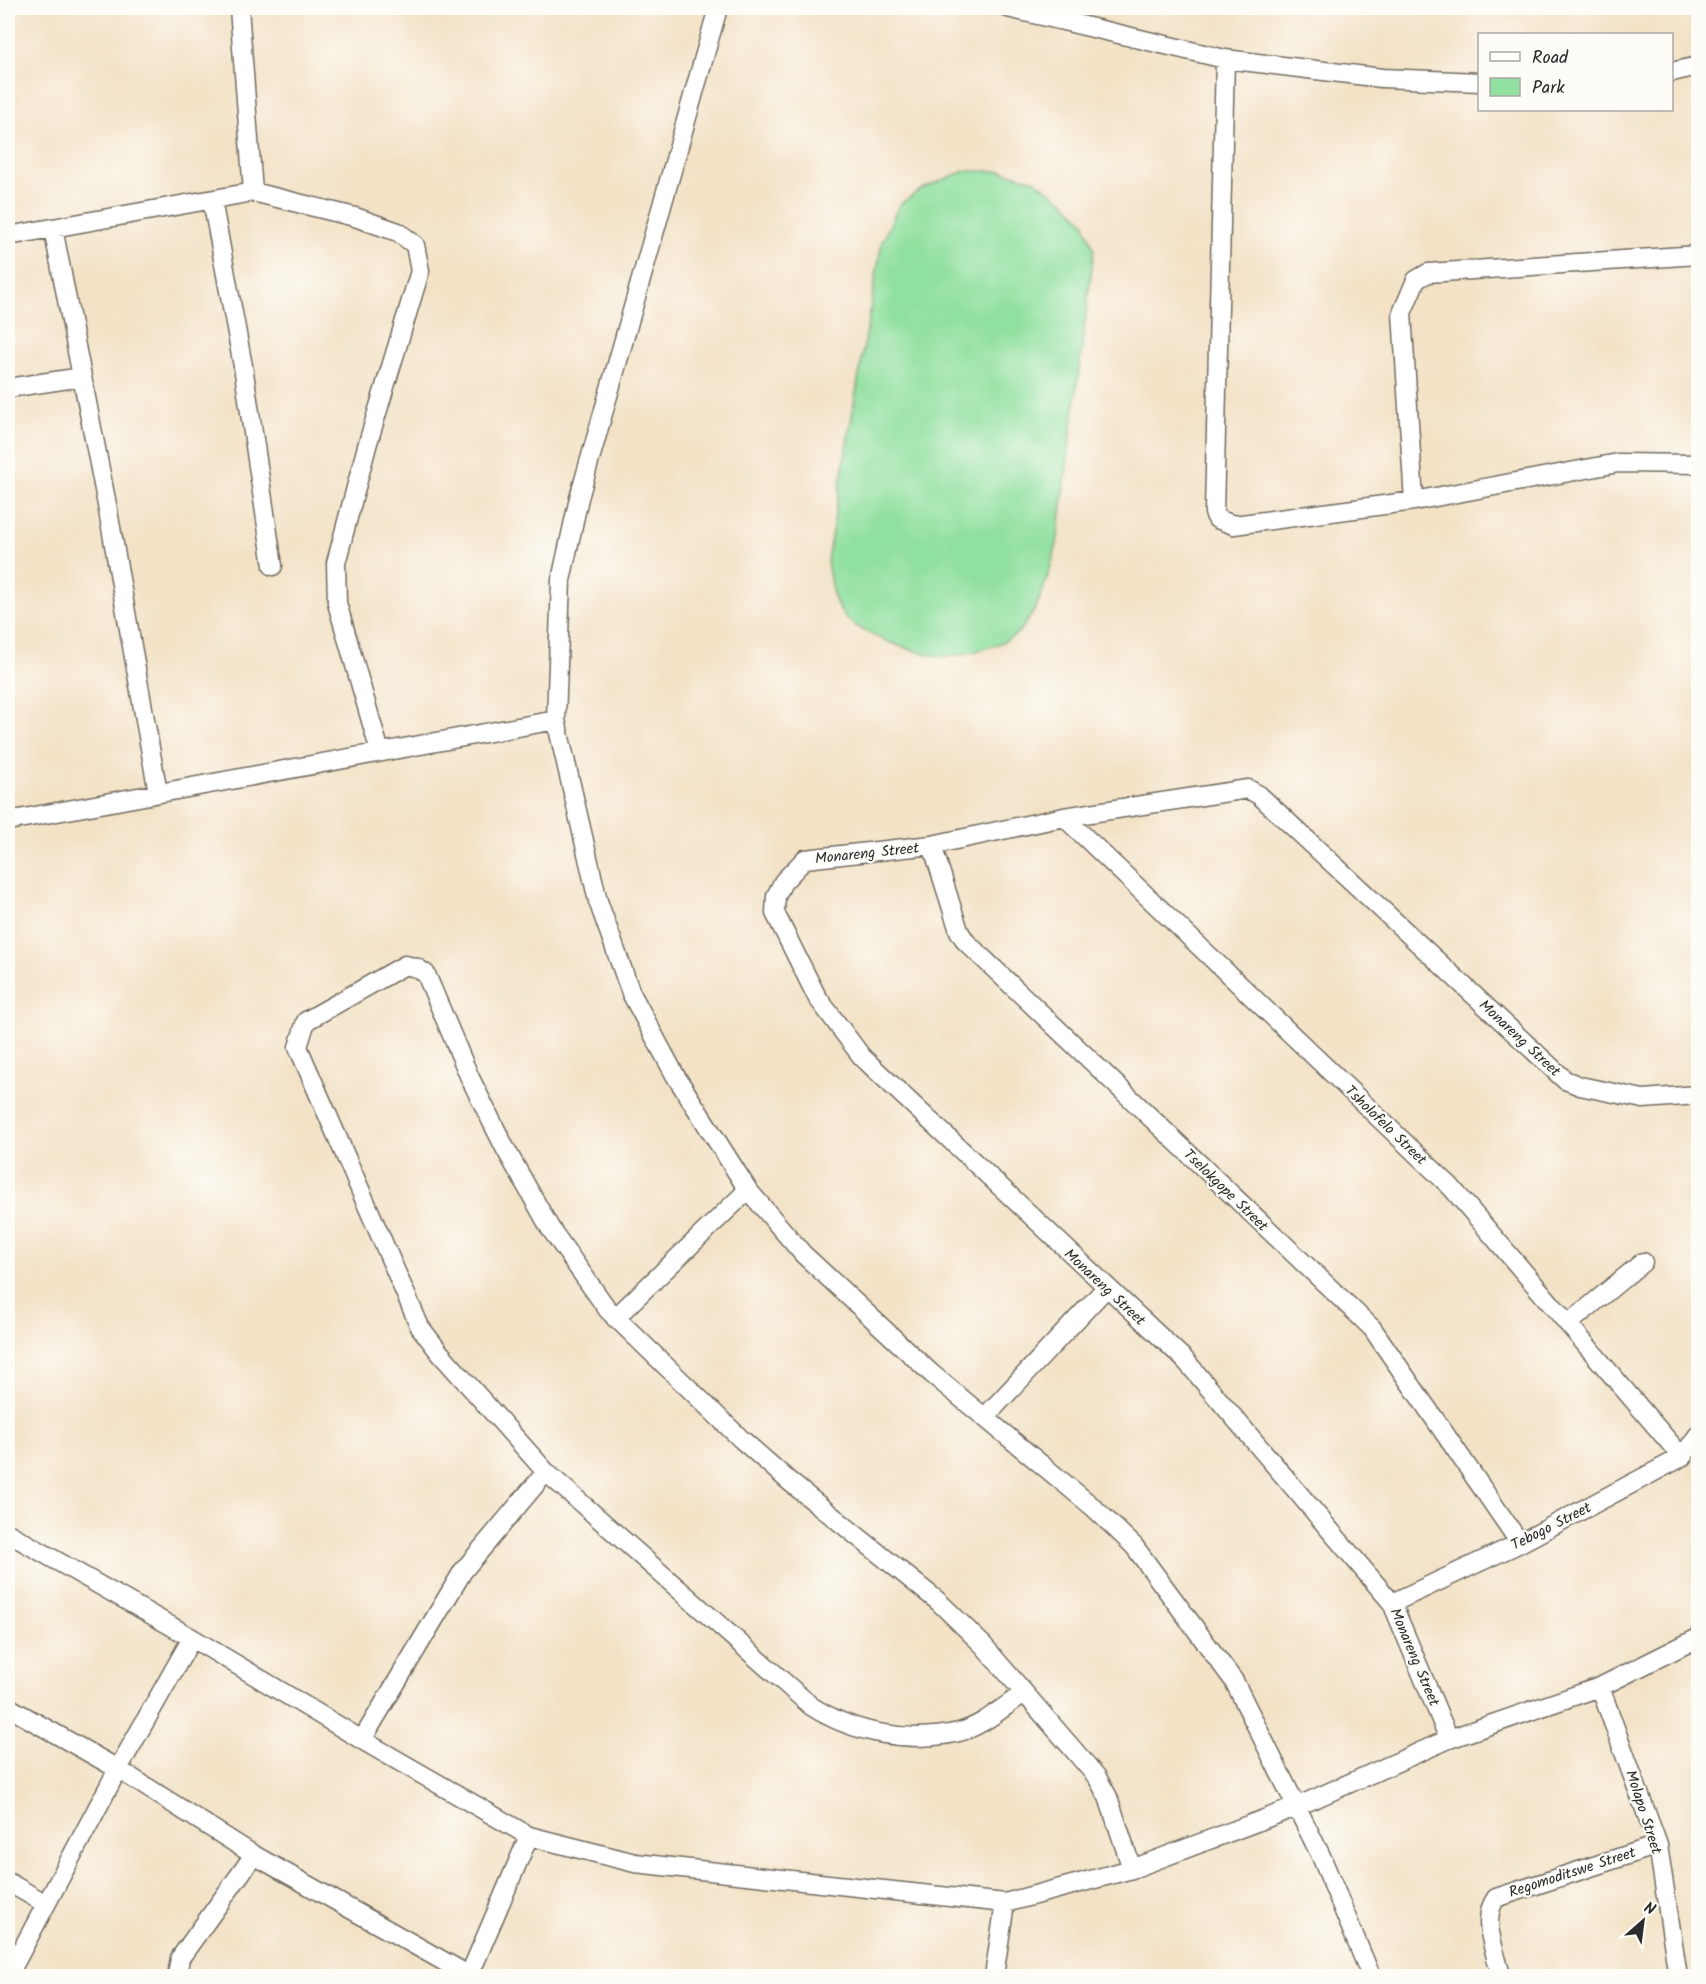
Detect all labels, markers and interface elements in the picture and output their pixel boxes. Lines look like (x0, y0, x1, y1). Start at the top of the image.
legend (1478, 33, 1673, 111)
text: Road (1532, 44, 1569, 73)
text: Park (1532, 74, 1565, 103)
street label: Monareng Street (814, 837, 921, 871)
street label: Monareng Street (1473, 994, 1566, 1083)
street label: Tsholofelo Street (1339, 1080, 1432, 1172)
street label: Tselokgope Street (1177, 1144, 1274, 1238)
street label: Monareng Street (1058, 1243, 1151, 1332)
street label: Tebogo Street (1507, 1496, 1596, 1557)
street label: Monareng Street (1383, 1605, 1446, 1710)
street label: Molapo Street (1618, 1767, 1668, 1858)
street label: Regomoditswe Street (1506, 1841, 1639, 1905)
north arrow (1613, 1891, 1673, 1951)
text: N (1639, 1896, 1660, 1922)

